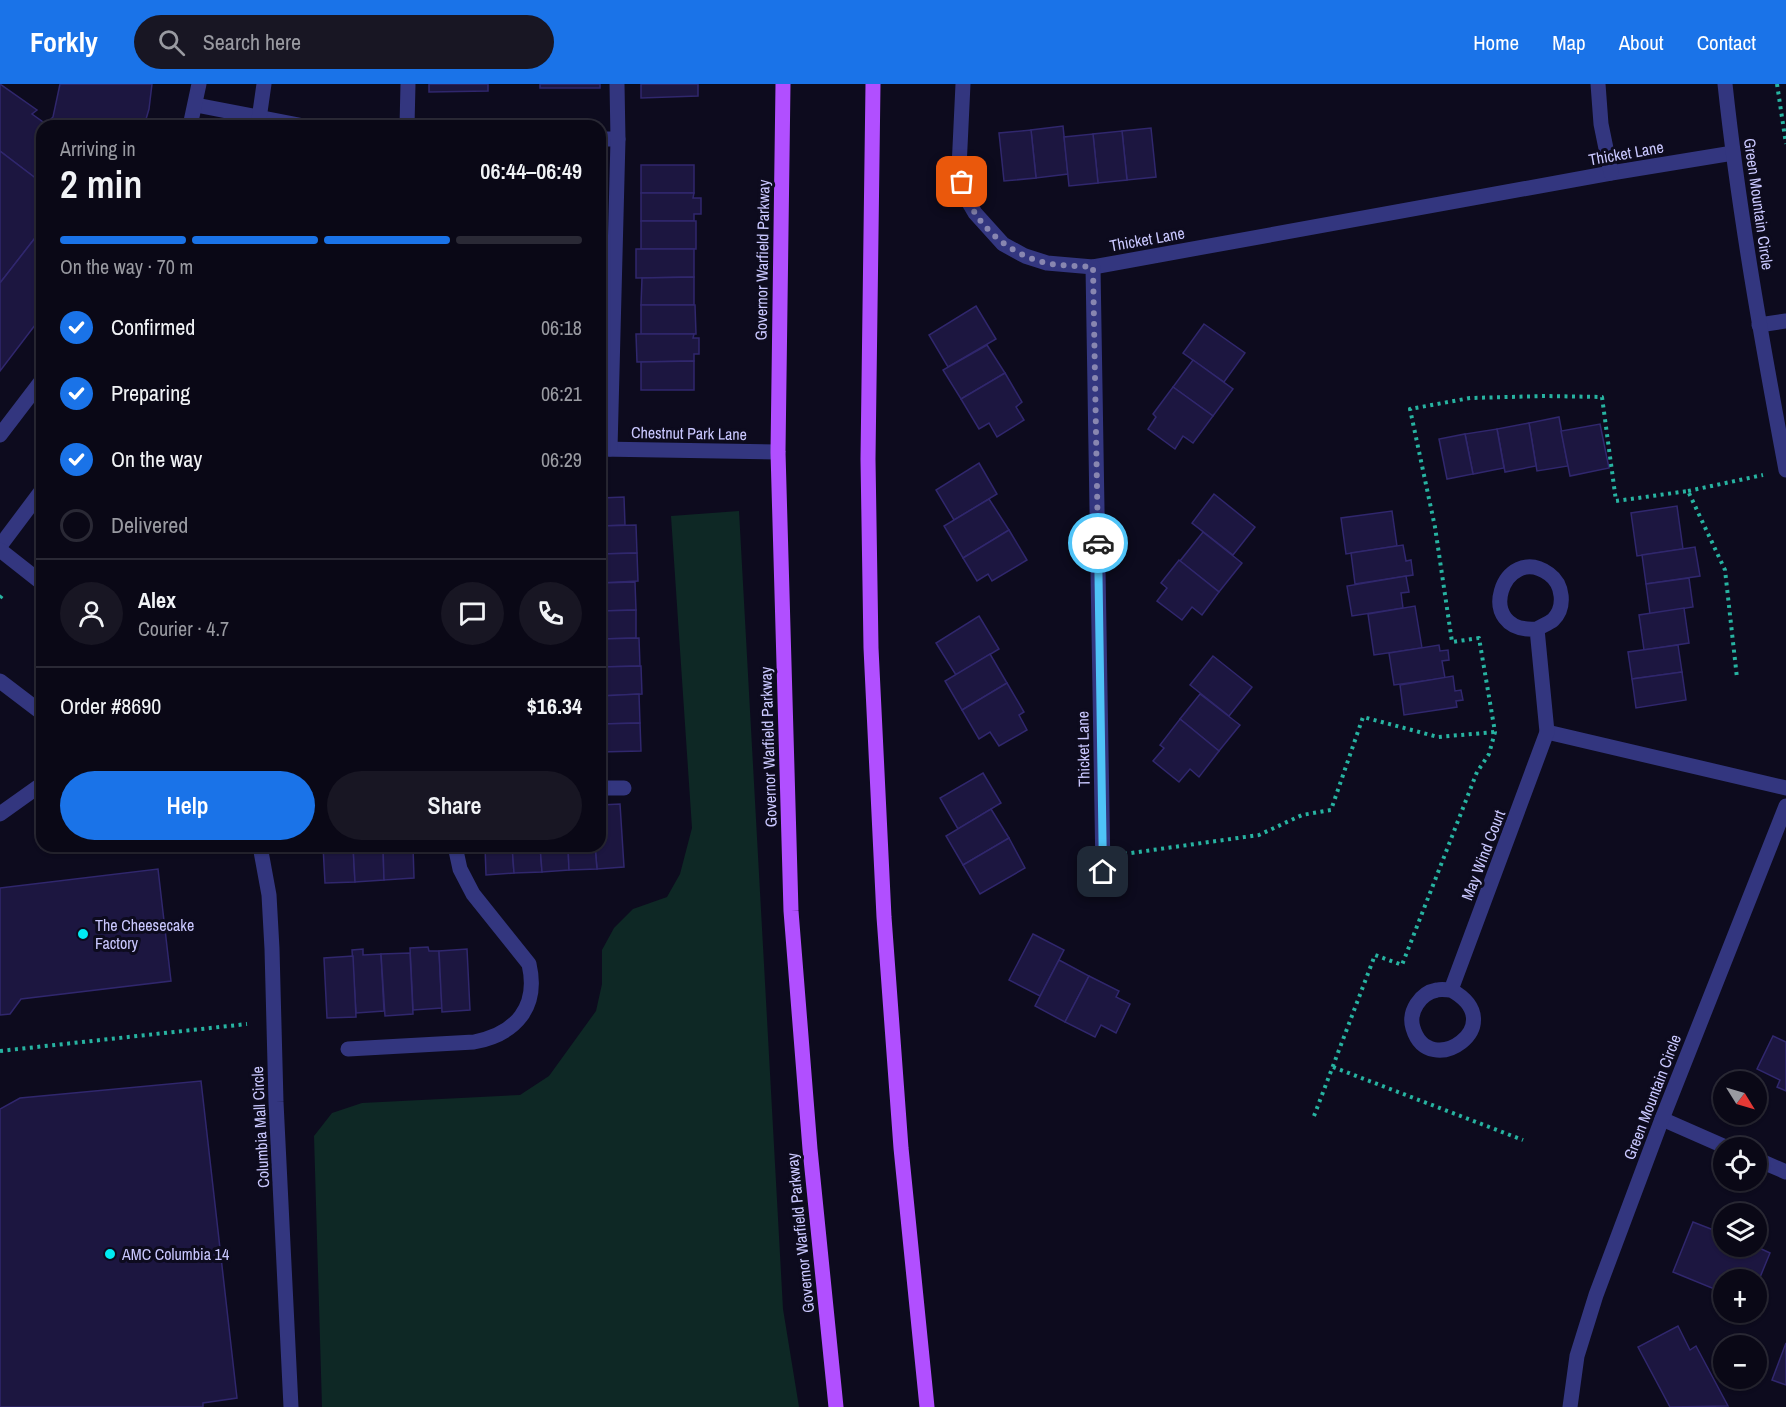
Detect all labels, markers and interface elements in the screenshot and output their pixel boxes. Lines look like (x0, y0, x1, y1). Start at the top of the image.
search box (134, 15, 554, 69)
text: Forkly (30, 23, 98, 61)
icon: search (155, 26, 188, 59)
text: Search here (203, 27, 301, 57)
text: Home (1473, 28, 1519, 57)
text: Map (1552, 28, 1586, 57)
text: About (1619, 28, 1664, 57)
text: Contact (1697, 28, 1756, 57)
text: Arriving in (60, 135, 136, 162)
street label: Thicket Lane (1587, 136, 1665, 170)
street label: Green Mountain Circle (1739, 137, 1779, 271)
text: 06:44–06:49 (480, 156, 582, 186)
pin (936, 156, 987, 207)
text: 2 min (60, 158, 142, 210)
icon: bag (945, 165, 978, 198)
street label: Governor Warfield Parkway (750, 179, 774, 341)
street label: Thicket Lane (1108, 222, 1186, 256)
text: On the way · 70 m (60, 253, 193, 280)
icon: check (60, 311, 93, 344)
text: Confirmed (111, 312, 195, 342)
text: 06:18 (541, 314, 582, 341)
icon: check (60, 377, 93, 410)
text: Preparing (111, 378, 190, 408)
text: 06:21 (541, 380, 582, 407)
street label: Chestnut Park Lane (631, 421, 747, 445)
icon: check (60, 443, 93, 476)
text: On the way (111, 444, 202, 474)
text: 06:29 (541, 446, 582, 473)
text: Delivered (111, 510, 188, 540)
courier (1068, 513, 1128, 573)
icon: car (1082, 527, 1115, 560)
button: person (60, 582, 123, 645)
button: chat (441, 582, 504, 645)
button: phone (519, 582, 582, 645)
text: Alex (138, 585, 176, 615)
text: Courier · 4.7 (138, 615, 229, 642)
street label: Governor Warfield Parkway (754, 666, 782, 828)
text: Order #8690 (60, 691, 161, 721)
text: $16.34 (527, 691, 582, 721)
street label: Thicket Lane (1071, 711, 1095, 787)
button: Help (60, 771, 315, 840)
button: Share (327, 771, 582, 840)
street label: May Wind Court (1456, 806, 1510, 903)
pin (1077, 846, 1128, 897)
icon: home (1086, 855, 1119, 888)
place label: The Cheesecake Factory (95, 914, 194, 954)
marker: The Cheesecake Factory (76, 927, 90, 941)
street label: Green Mountain Circle (1618, 1031, 1686, 1163)
street label: Columbia Mall Circle (246, 1066, 274, 1188)
north arrow (1713, 1071, 1767, 1125)
map controls (1713, 1071, 1767, 1389)
button: locate (1713, 1137, 1767, 1191)
street label: Governor Warfield Parkway (781, 1152, 819, 1314)
button: layers (1713, 1203, 1767, 1257)
place label: AMC Columbia 14 (121, 1243, 229, 1265)
marker: AMC Columbia 14 (103, 1247, 117, 1261)
button: + (1713, 1269, 1767, 1323)
button: − (1713, 1335, 1767, 1389)

